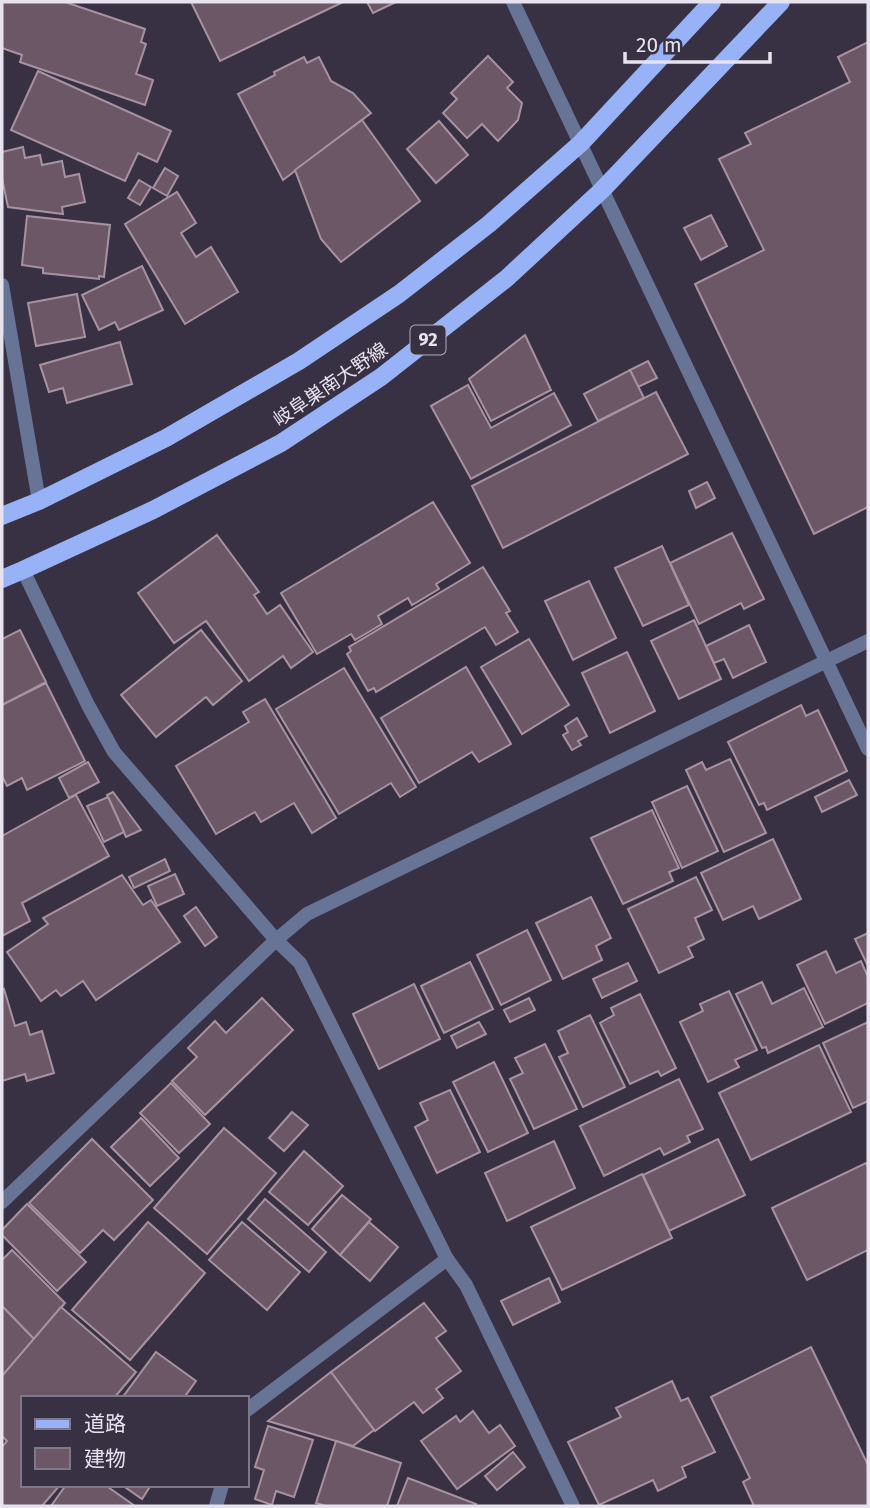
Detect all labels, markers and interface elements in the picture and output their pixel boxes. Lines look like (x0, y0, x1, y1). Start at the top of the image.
scale bar (625, 21, 770, 65)
text: 20 m (636, 32, 682, 58)
road number: 92 (410, 326, 446, 354)
street label: 岐阜巣南大野線 (269, 338, 392, 431)
legend (21, 1396, 248, 1487)
text: 道路 (84, 1411, 126, 1437)
text: 建物 (84, 1446, 126, 1472)

